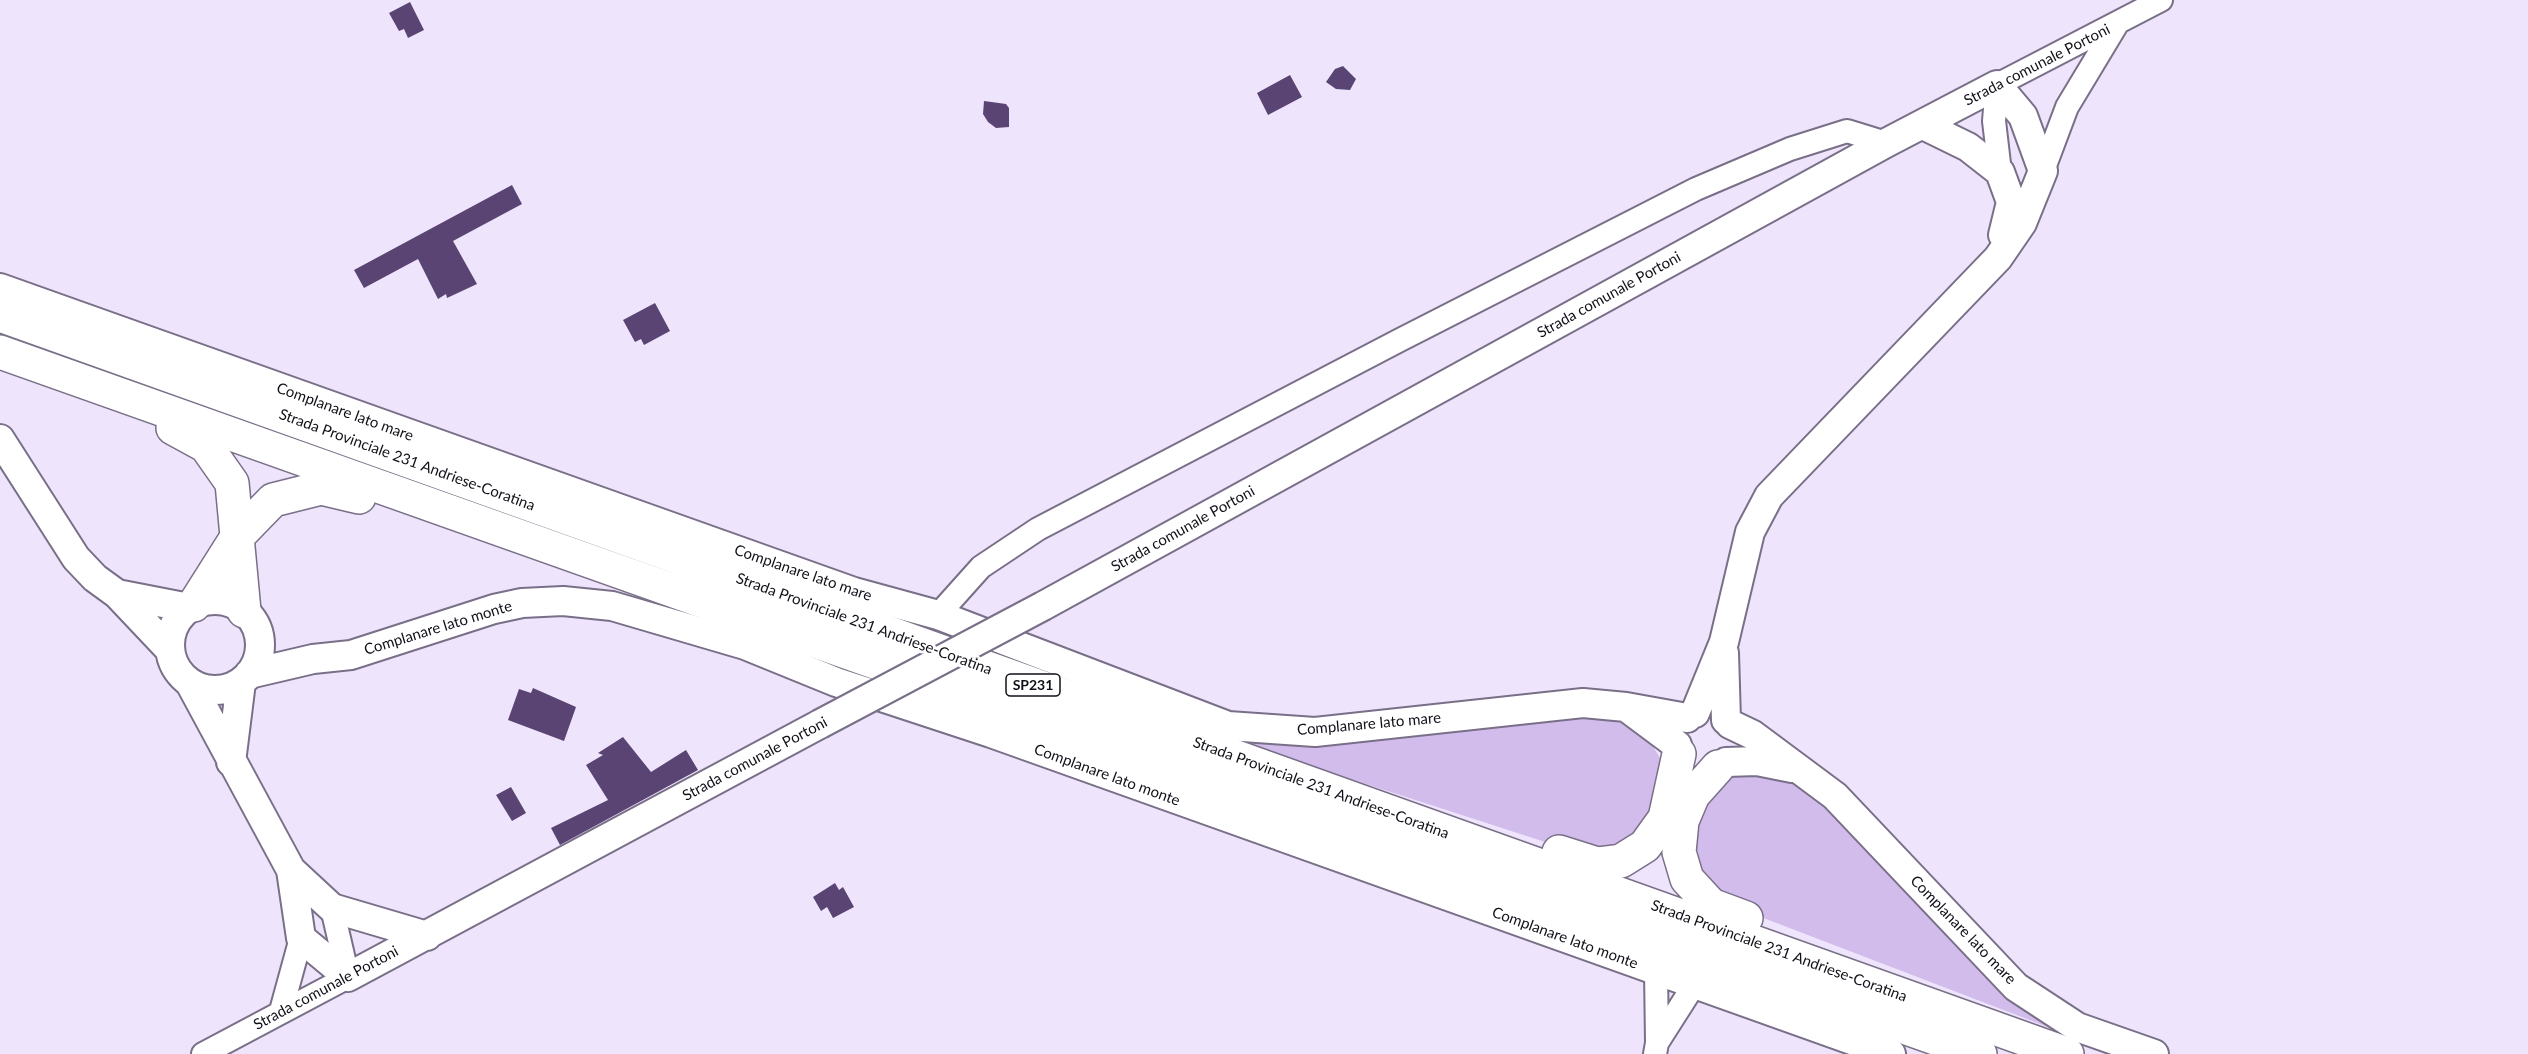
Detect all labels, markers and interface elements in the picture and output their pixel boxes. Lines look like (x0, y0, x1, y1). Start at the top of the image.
street label: Strada comunale Portoni (1961, 20, 2113, 110)
street label: Strada comunale Portoni (1534, 248, 1684, 342)
street label: Complanare lato mare (274, 379, 416, 445)
street label: Strada Provinciale 231 Andriese-Coratina (277, 405, 537, 515)
street label: Strada comunale Portoni (1108, 482, 1258, 576)
street label: Complanare lato mare (732, 541, 874, 605)
street label: Strada Provinciale 231 Andriese-Coratina (734, 569, 994, 679)
street label: Complanare lato monte (362, 597, 514, 659)
road number: SP231 (1006, 674, 1060, 696)
street label: Complanare lato mare (1296, 709, 1442, 739)
street label: Strada comunale Portoni (680, 713, 830, 805)
street label: Strada Provinciale 231 Andriese-Coratina (1191, 733, 1451, 843)
street label: Complanare lato monte (1032, 740, 1182, 810)
street label: Complanare lato mare (1906, 872, 2020, 988)
street label: Strada Provinciale 231 Andriese-Coratina (1649, 896, 1909, 1006)
street label: Complanare lato monte (1490, 903, 1640, 973)
street label: Strada comunale Portoni (251, 942, 401, 1034)

